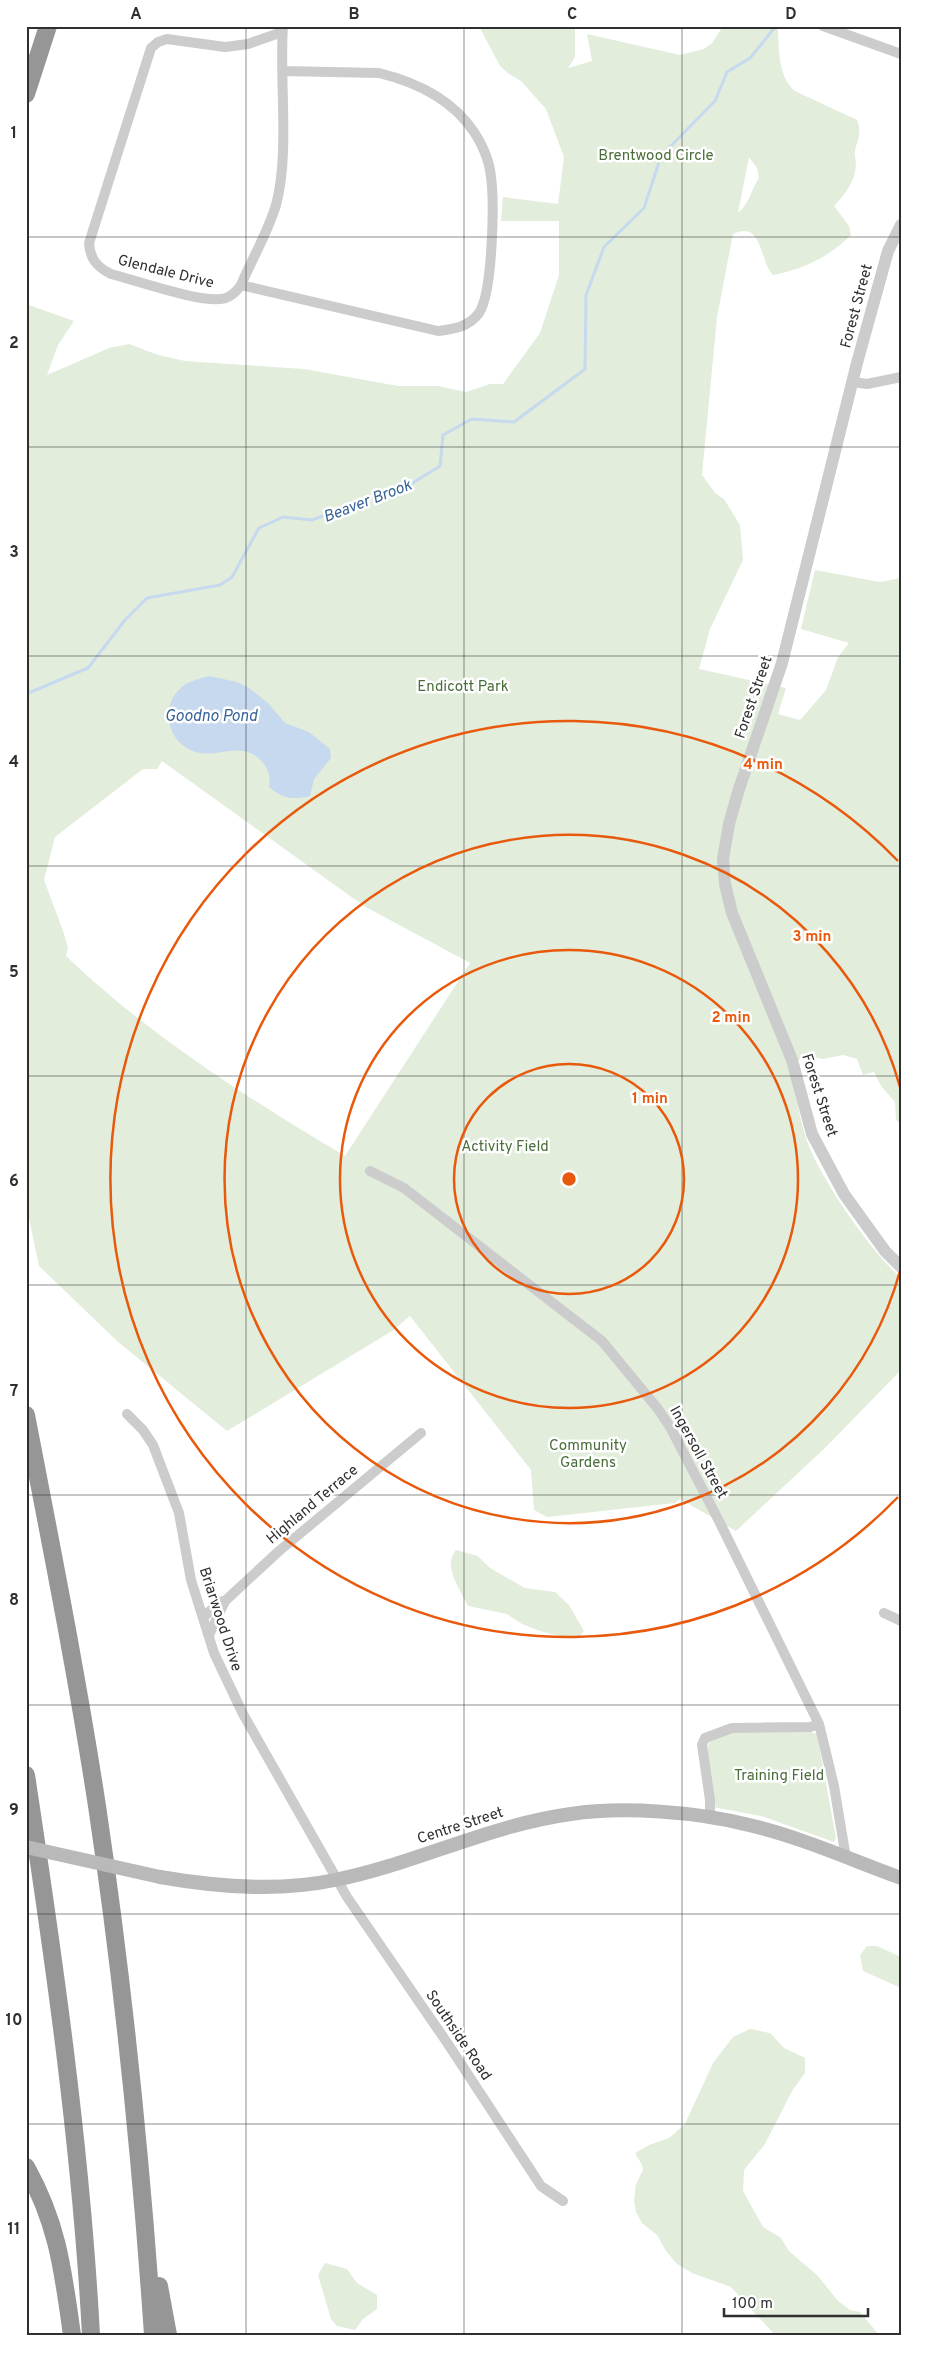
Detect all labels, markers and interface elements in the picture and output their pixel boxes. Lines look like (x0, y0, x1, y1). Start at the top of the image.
text: A (130, 5, 142, 25)
text: B (348, 5, 360, 25)
text: C (567, 5, 577, 25)
text: D (785, 5, 797, 25)
text: 1 (11, 124, 17, 144)
park label: Brentwood Circle (598, 147, 714, 166)
street label: Glendale Drive (116, 251, 216, 294)
street label: Forest Street (837, 262, 878, 351)
text: 2 (9, 334, 19, 354)
water label: Beaver Brook (321, 476, 416, 528)
text: 3 (9, 543, 19, 563)
street label: Forest Street (731, 654, 777, 741)
park label: Endicott Park (417, 678, 509, 697)
water label: Goodno Pond (165, 707, 258, 727)
text: 4 (9, 753, 19, 773)
text: 4 min (743, 756, 783, 775)
text: 3 min (792, 928, 832, 947)
text: 5 (9, 963, 19, 983)
text: 2 min (711, 1009, 751, 1028)
street label: Forest Street (796, 1051, 841, 1139)
text: 1 min (632, 1090, 668, 1109)
park label: Activity Field (461, 1138, 549, 1157)
centre of rings (560, 1170, 578, 1188)
text: 6 (9, 1172, 19, 1192)
text: 7 (10, 1382, 18, 1402)
street label: Ingersoll Street (664, 1403, 731, 1502)
park label: Community Gardens (549, 1437, 627, 1473)
street label: Highland Terrace (263, 1461, 363, 1549)
street label: Briarwood Drive (194, 1565, 245, 1674)
text: 8 (9, 1591, 19, 1611)
park label: Training Field (734, 1767, 824, 1786)
text: 9 (9, 1801, 19, 1821)
street label: Centre Street (415, 1804, 506, 1849)
street label: Southside Road (421, 1987, 495, 2085)
text: 10 (6, 2011, 22, 2031)
text: 11 (8, 2220, 20, 2240)
scale bar (724, 2286, 868, 2318)
text: 100 m (732, 2295, 773, 2314)

